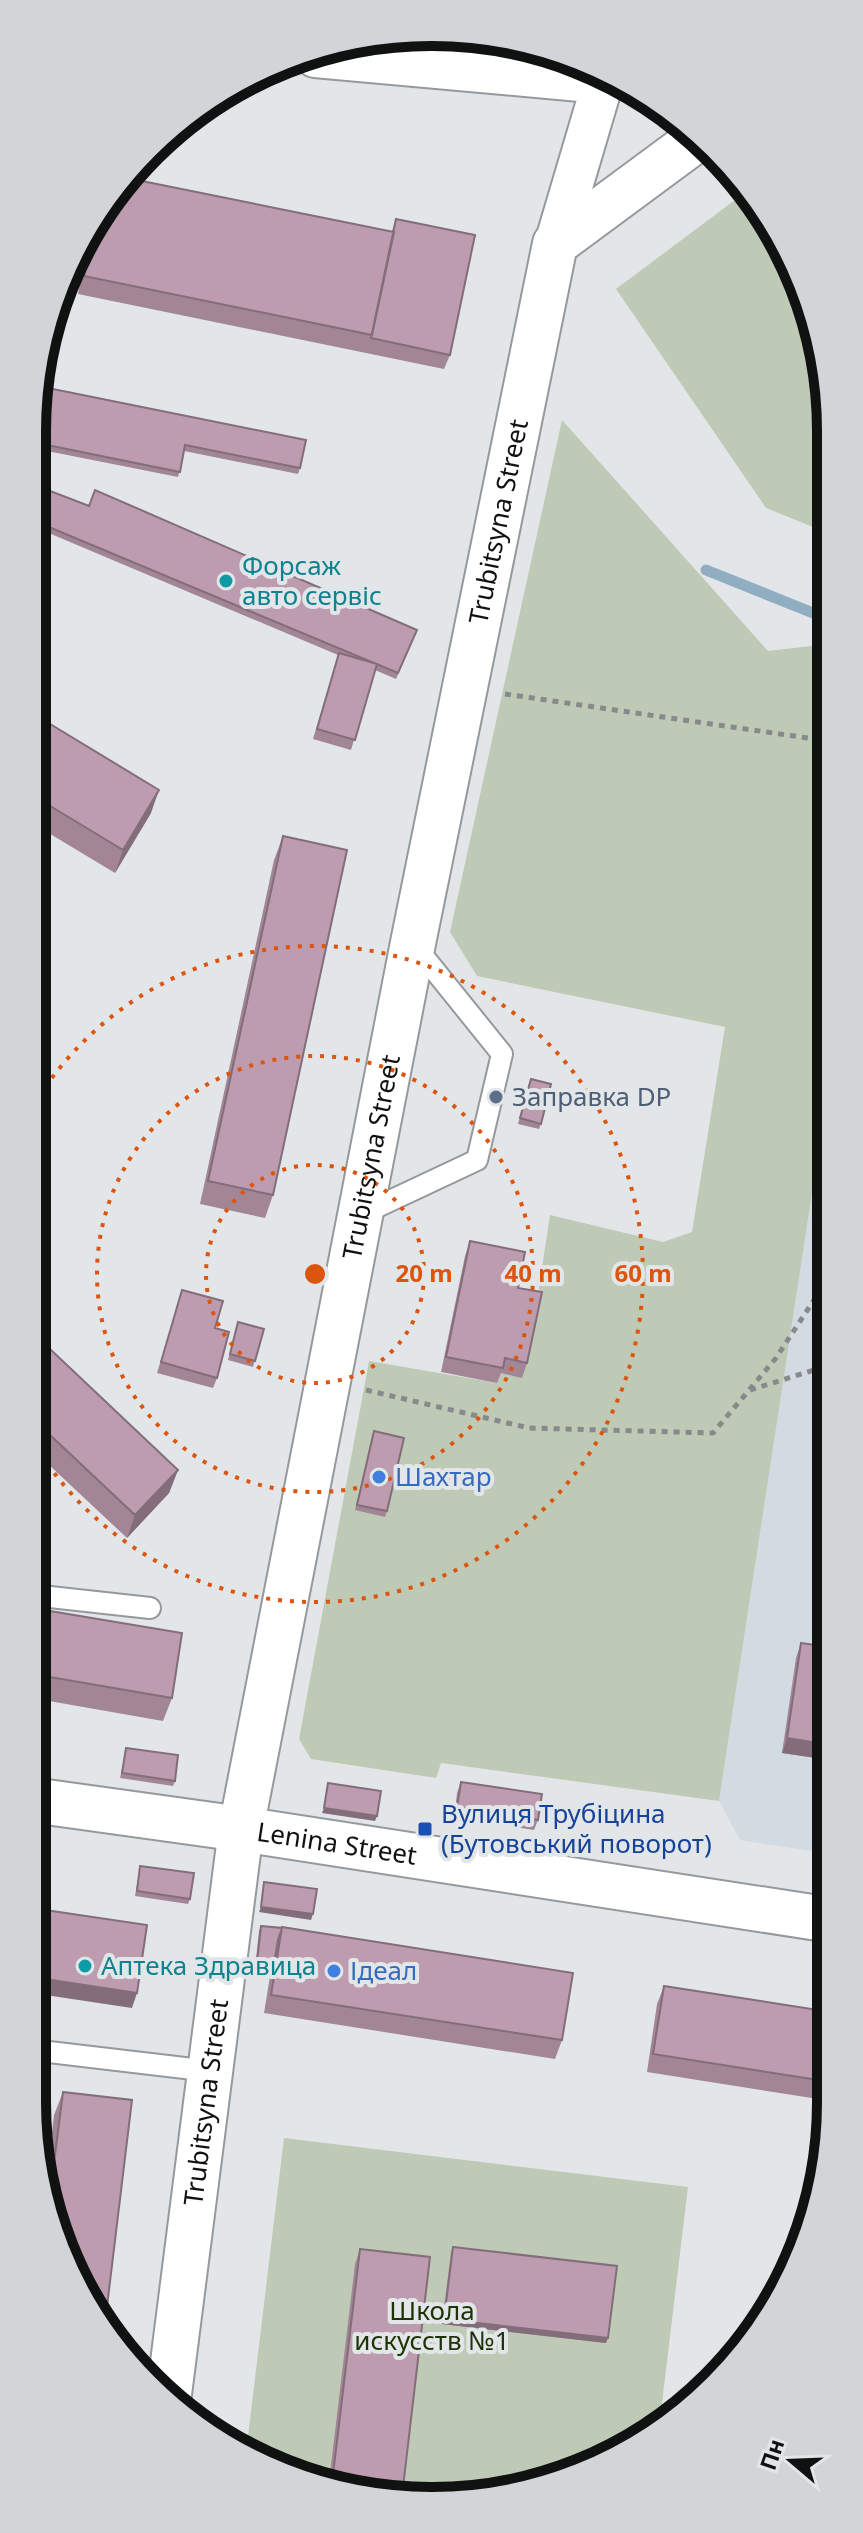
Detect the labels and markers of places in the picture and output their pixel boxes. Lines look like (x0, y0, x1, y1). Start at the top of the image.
place label: Форсаж авто сервіс (242, 547, 382, 613)
marker: Форсаж авто сервіс (217, 572, 235, 590)
place label: Заправка DP (512, 1078, 671, 1114)
marker: Заправка DP (487, 1088, 505, 1106)
centre of rings (301, 1260, 329, 1288)
place label: Шахтар (395, 1458, 492, 1494)
marker: Шахтар (370, 1468, 388, 1486)
place label: Вулиця Трубіцина (Бутовський поворот) (441, 1795, 712, 1861)
marker: Вулиця Трубіцина (Бутовський поворот) (416, 1820, 434, 1838)
place label: Аптека Здравица (101, 1947, 316, 1983)
place label: Ідеал (350, 1952, 417, 1988)
marker: Аптека Здравица (76, 1957, 94, 1975)
marker: Ідеал (325, 1962, 343, 1980)

